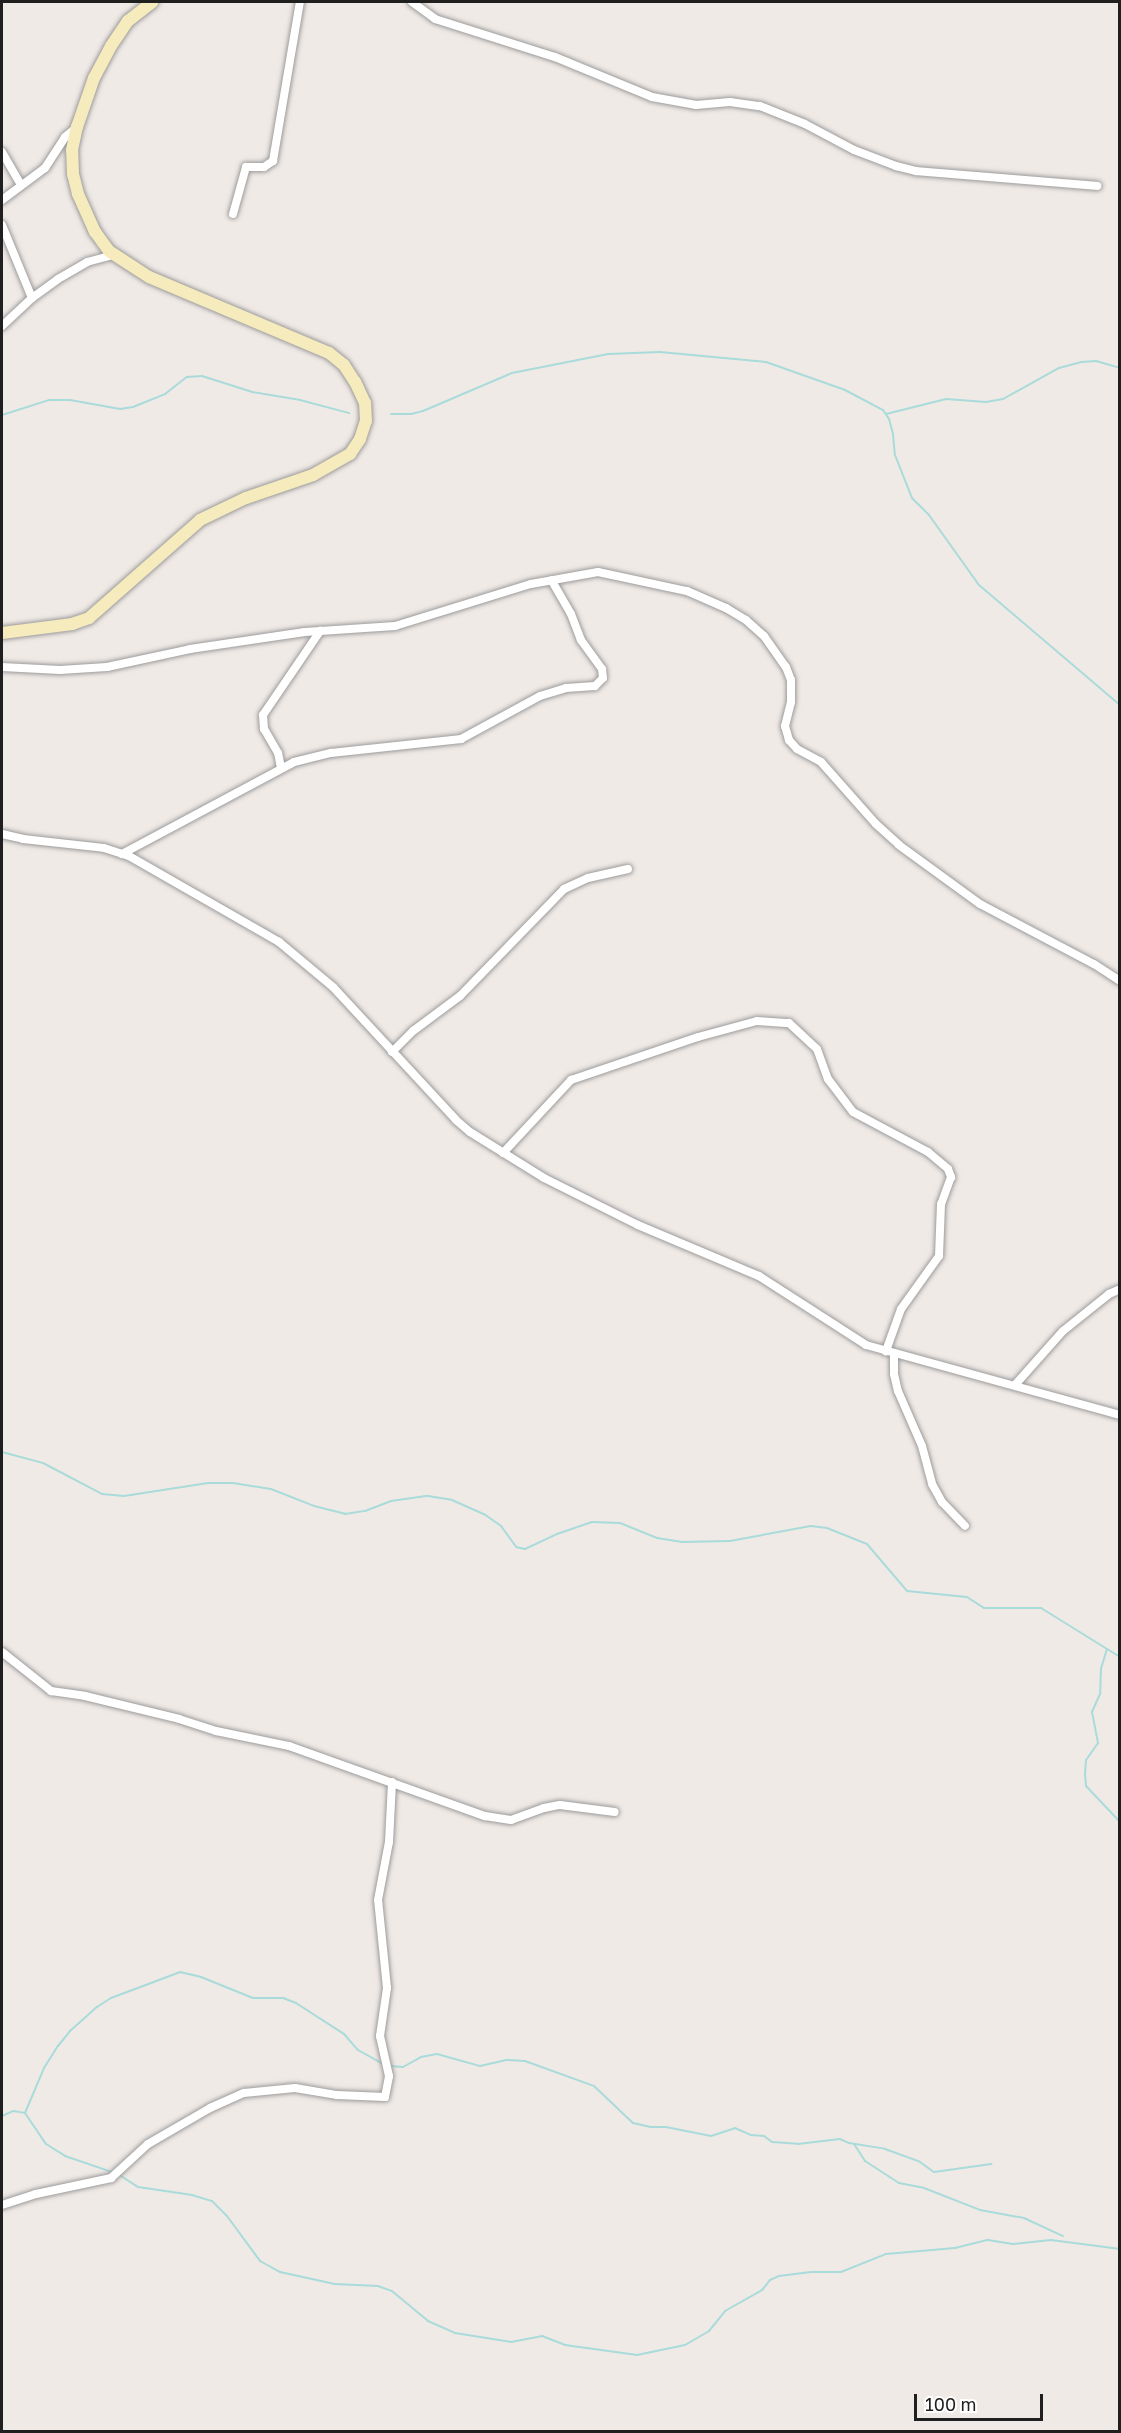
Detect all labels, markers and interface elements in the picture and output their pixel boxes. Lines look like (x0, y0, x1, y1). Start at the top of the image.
scale bar (917, 2382, 1046, 2420)
text: 100 m (925, 2393, 976, 2415)

